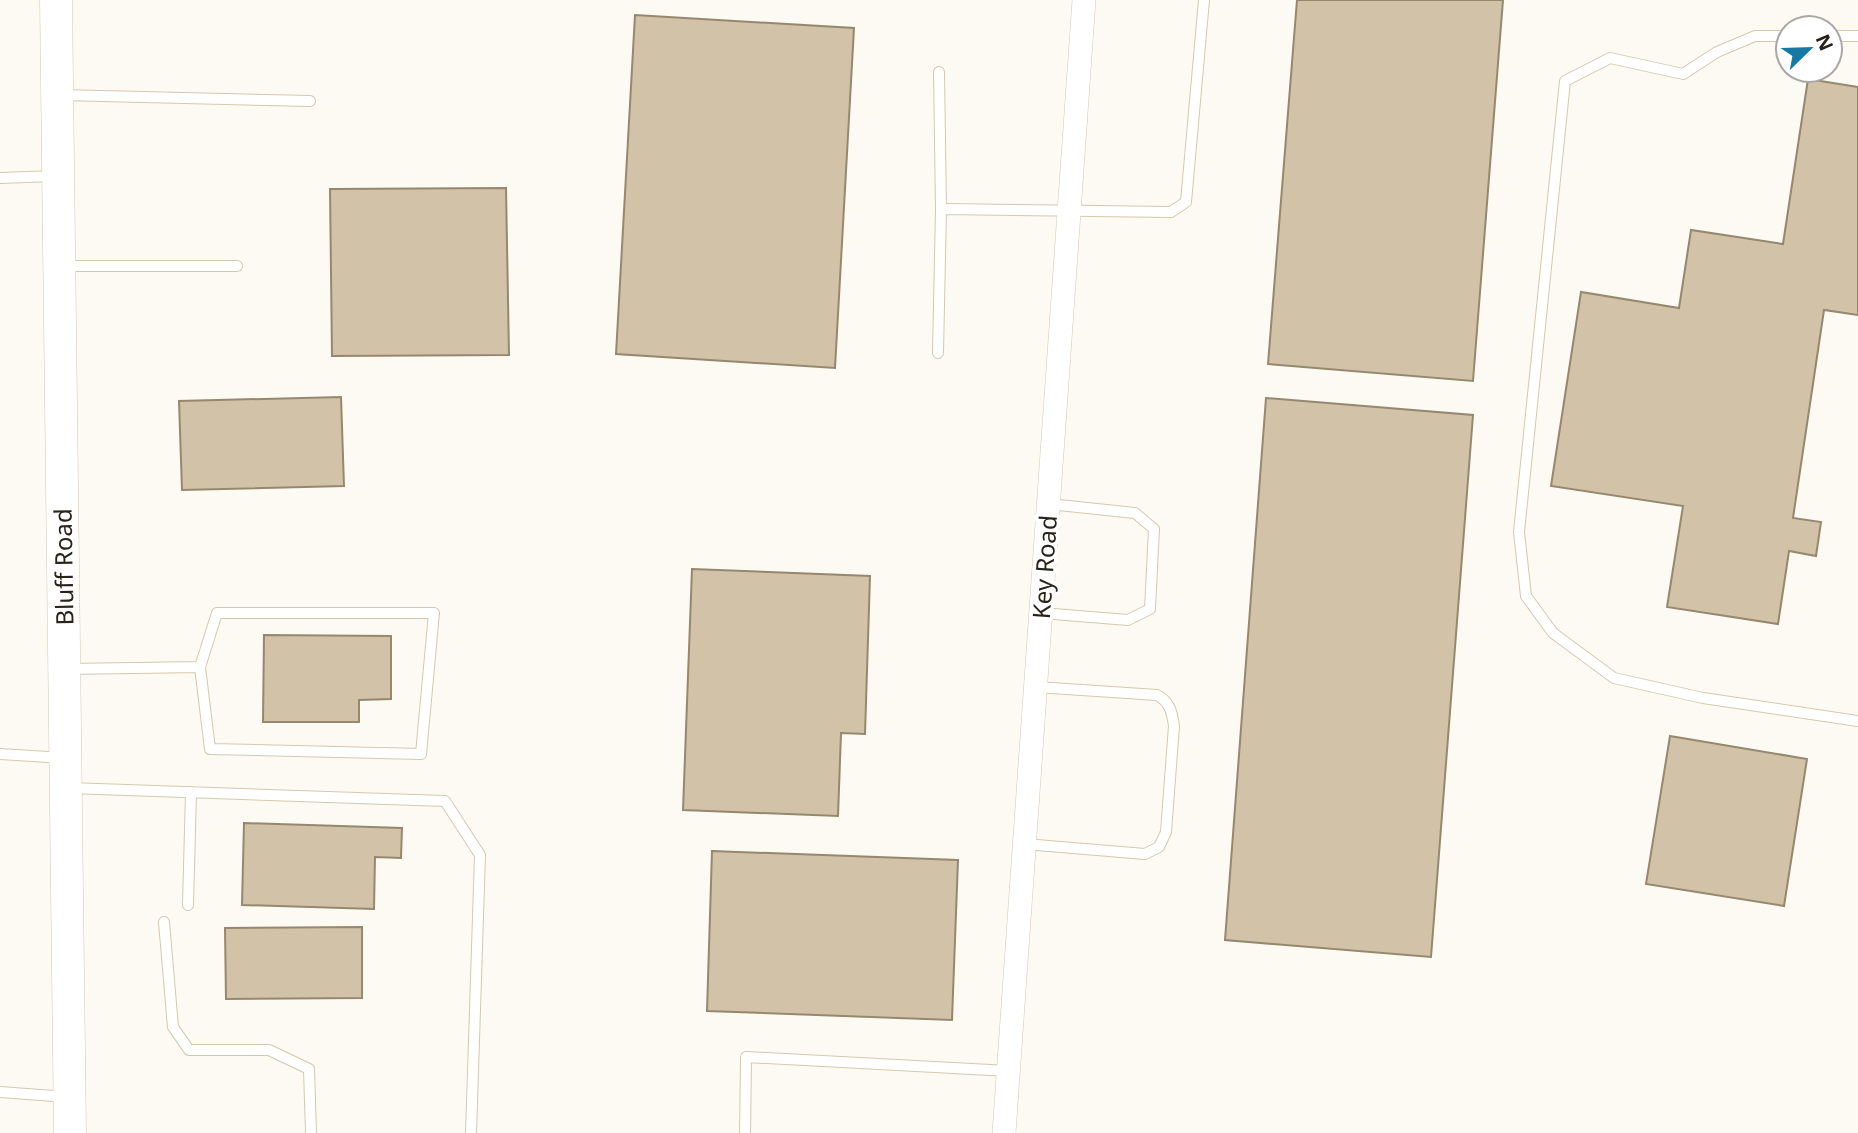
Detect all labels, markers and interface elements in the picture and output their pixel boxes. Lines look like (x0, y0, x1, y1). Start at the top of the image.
north arrow (1774, 14, 1844, 84)
text: N (1810, 30, 1840, 55)
street label: Bluff Road (45, 508, 81, 626)
street label: Key Road (1024, 514, 1064, 620)

